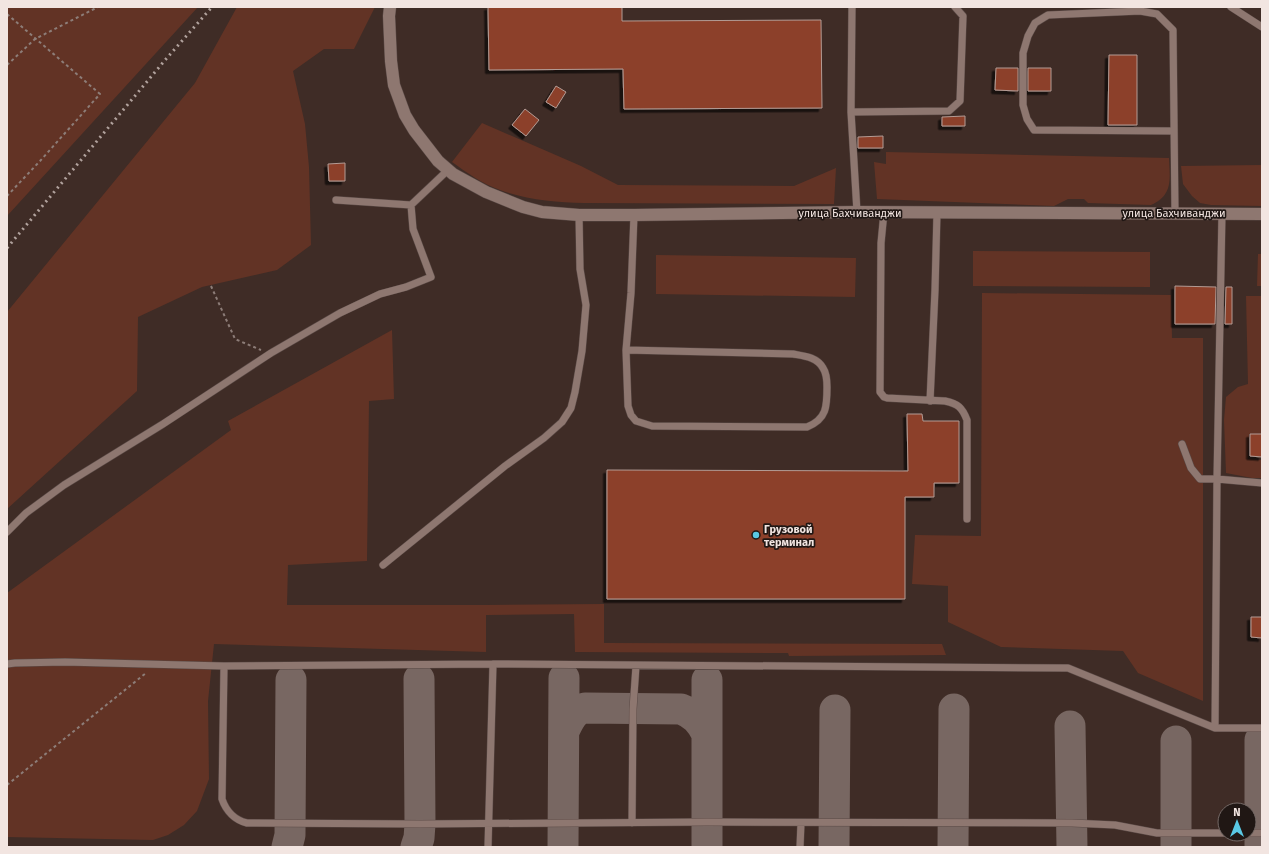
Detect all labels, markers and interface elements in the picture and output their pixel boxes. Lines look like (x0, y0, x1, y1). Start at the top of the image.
street label: улица Бахчиванджи (798, 207, 902, 220)
street label: улица Бахчиванджи (1122, 207, 1226, 220)
place label: Грузовой терминал (764, 523, 814, 549)
marker: Грузовой терминал (751, 530, 761, 540)
north arrow (1217, 802, 1257, 842)
text: N (1233, 806, 1241, 819)

